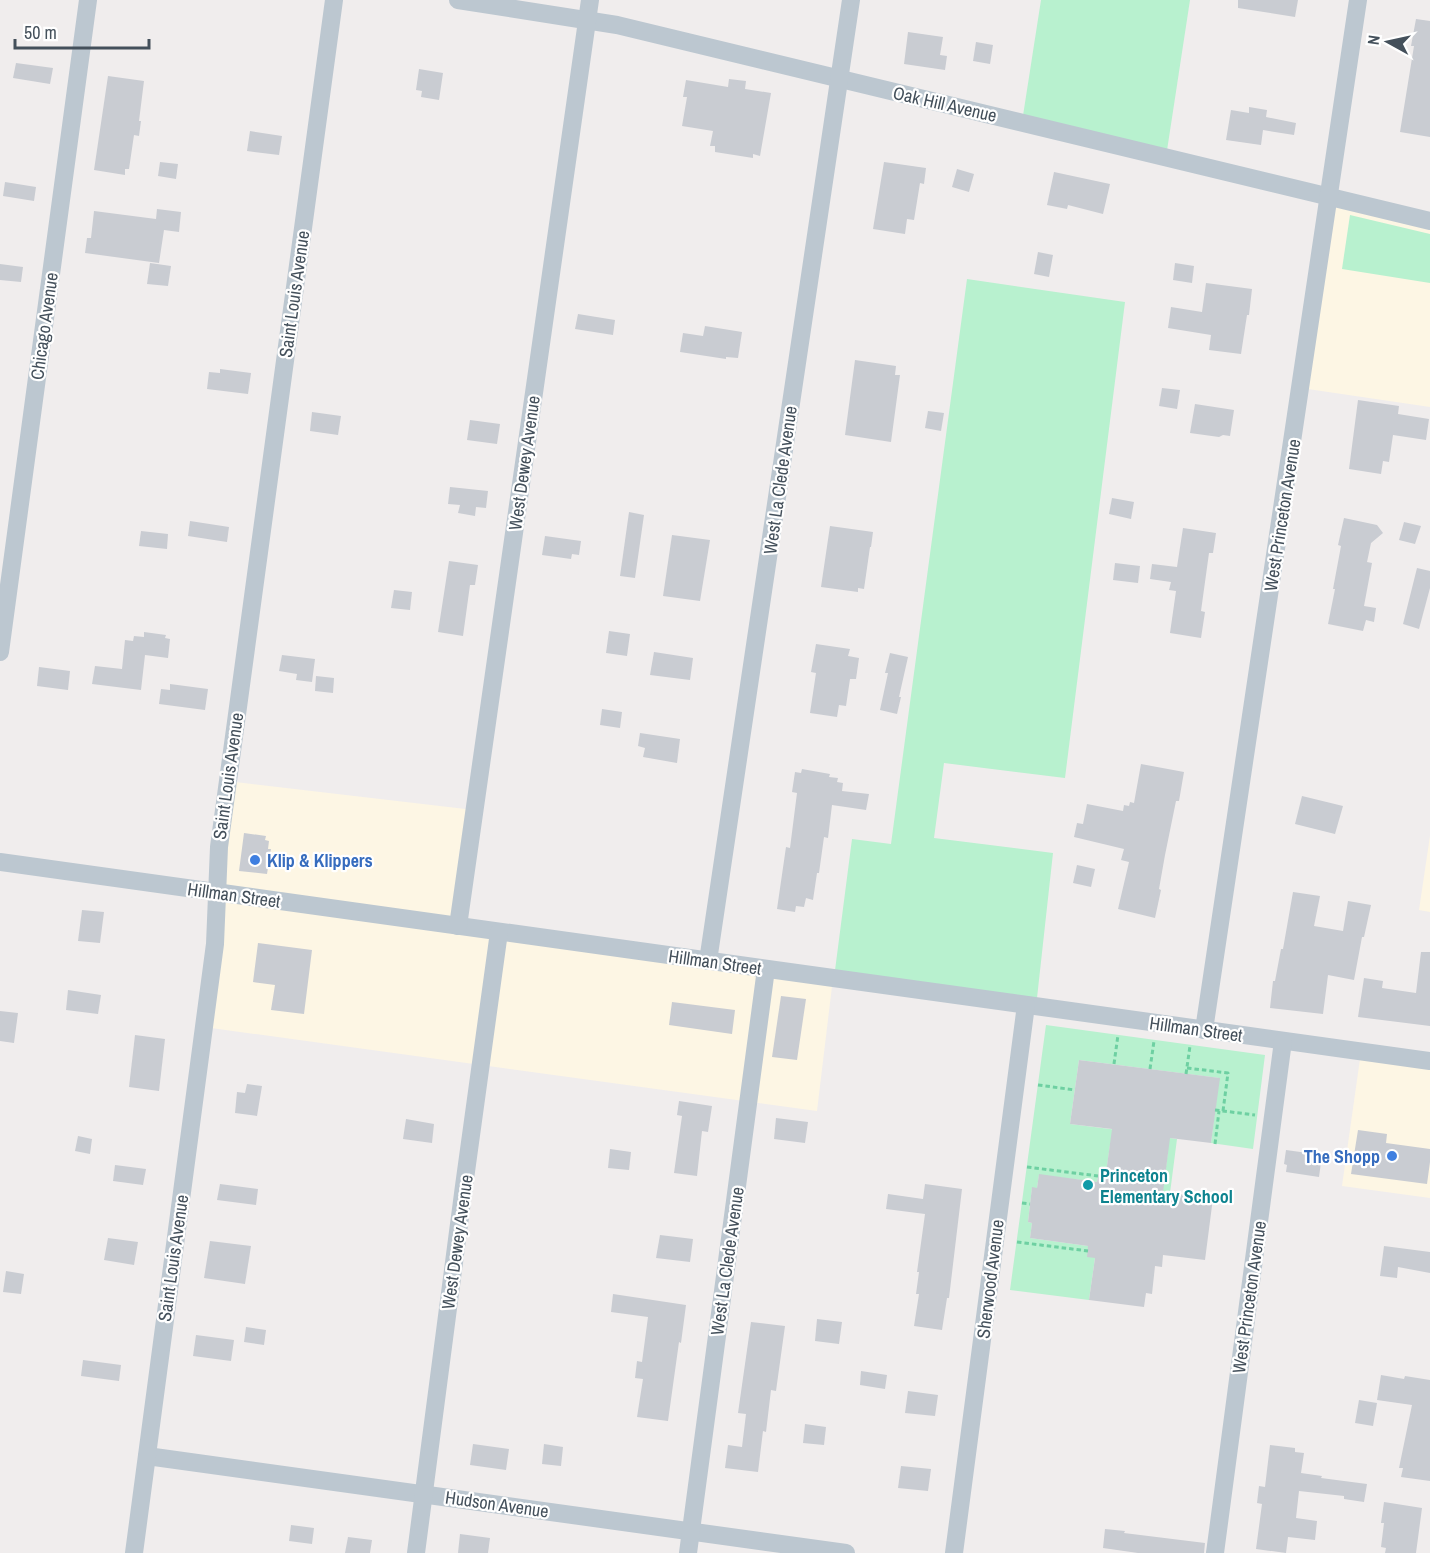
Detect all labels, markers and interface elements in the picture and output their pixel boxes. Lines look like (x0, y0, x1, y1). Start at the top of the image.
scale bar (15, 12, 148, 50)
north arrow (1358, 12, 1418, 72)
text: 50 m (24, 20, 57, 45)
text: N (1362, 34, 1385, 46)
street label: Oak Hill Avenue (891, 80, 999, 128)
street label: Saint Louis Avenue (273, 229, 315, 359)
street label: Chicago Avenue (24, 271, 64, 381)
street label: West Dewey Avenue (502, 394, 546, 532)
street label: West La Clede Avenue (757, 404, 803, 556)
street label: West Princeton Avenue (1258, 437, 1306, 593)
street label: Saint Louis Avenue (207, 711, 249, 841)
place label: Klip & Klippers (267, 848, 373, 873)
marker: Klip & Klippers (248, 853, 262, 867)
street label: Hillman Street (186, 876, 282, 914)
street label: Hillman Street (667, 943, 763, 981)
street label: Hillman Street (1148, 1010, 1244, 1048)
place label: The Shopp (1304, 1144, 1380, 1169)
marker: The Shopp (1385, 1149, 1399, 1163)
place label: Princeton Elementary School (1100, 1163, 1233, 1209)
street label: West Dewey Avenue (435, 1173, 479, 1311)
marker: Princeton Elementary School (1081, 1178, 1095, 1192)
street label: West La Clede Avenue (704, 1185, 750, 1337)
street label: Saint Louis Avenue (152, 1193, 194, 1323)
street label: Sherwood Avenue (970, 1218, 1010, 1340)
street label: West Princeton Avenue (1226, 1219, 1272, 1375)
street label: Hudson Avenue (444, 1484, 550, 1524)

